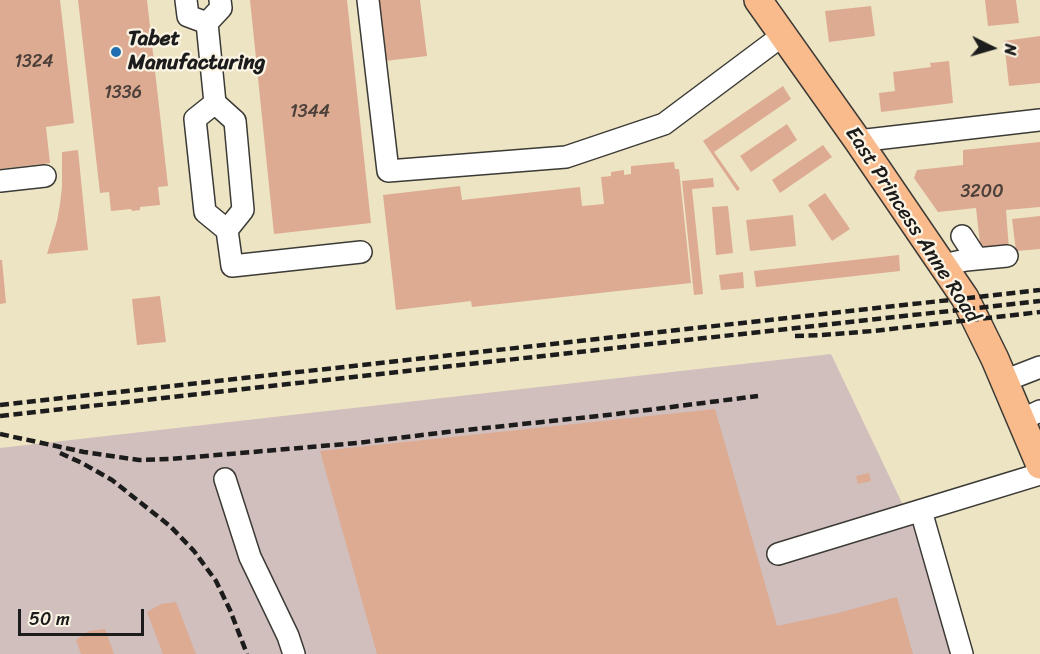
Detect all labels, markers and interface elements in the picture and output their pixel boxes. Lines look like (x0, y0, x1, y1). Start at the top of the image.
north arrow (962, 18, 1022, 78)
place label: Tabet Manufacturing (128, 27, 265, 77)
text: N (996, 43, 1025, 56)
marker: Tabet Manufacturing (109, 45, 123, 59)
house number: 1324 (14, 51, 54, 73)
house number: 1336 (104, 82, 142, 104)
house number: 1344 (290, 101, 330, 123)
street label: East Princess Anne Road (839, 122, 985, 328)
house number: 3200 (960, 181, 1004, 203)
scale bar (21, 597, 147, 635)
text: 50 m (29, 603, 70, 635)

